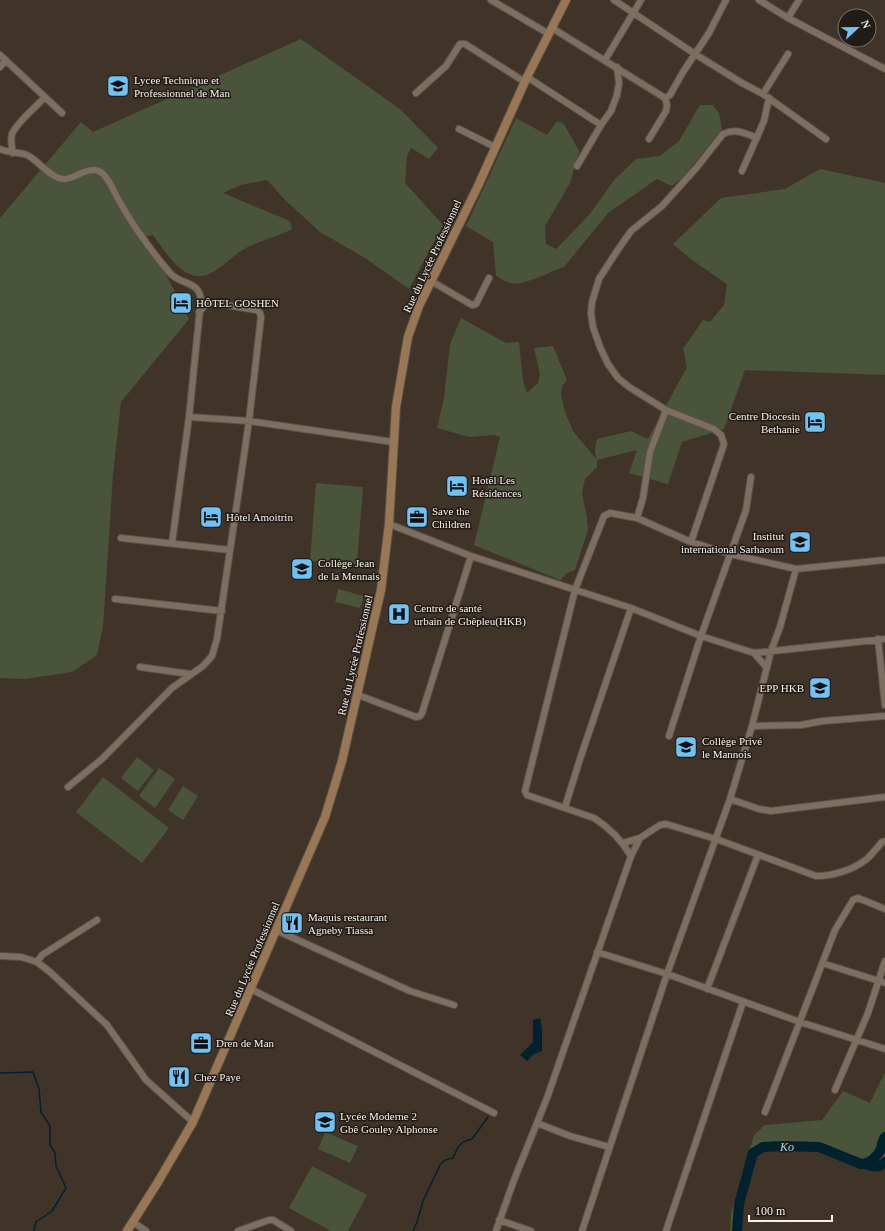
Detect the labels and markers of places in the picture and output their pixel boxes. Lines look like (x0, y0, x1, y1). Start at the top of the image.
school or university icon: Lycee Technique et Professionnel de Man (105, 73, 131, 99)
place label: Lycee Technique et Professionnel de Man (134, 74, 230, 99)
hotel icon: HÔTEL GOSHEN (168, 290, 194, 316)
place label: HÔTEL GOSHEN (196, 297, 279, 309)
hotel icon: Centre Diocesin Bethanie (802, 409, 828, 435)
place label: Centre Diocesin Bethanie (729, 410, 800, 435)
hotel icon: Hotêl Les Résidences (444, 473, 470, 499)
place label: Hotêl Les Résidences (472, 474, 521, 499)
hotel icon: Hôtel Amoitrin (198, 504, 224, 530)
office icon: Save the Children (404, 504, 430, 530)
place label: Save the Children (432, 505, 471, 530)
place label: Hôtel Amoitrin (226, 511, 293, 523)
school or university icon: Institut international Sarhaoum (787, 529, 813, 555)
place label: Institut international Sarhaoum (681, 530, 784, 555)
school or university icon: Collège Jean de la Mennais (289, 556, 315, 582)
place label: Collège Jean de la Mennais (318, 557, 380, 582)
hospital icon: Centre de santé urbain de Gbêpleu(HKB) (386, 601, 412, 627)
place label: Centre de santé urbain de Gbêpleu(HKB) (414, 602, 526, 628)
school or university icon: EPP HKB (807, 675, 833, 701)
place label: EPP HKB (759, 682, 804, 694)
school or university icon: Collège Privé le Mannois (673, 734, 699, 760)
place label: Collège Privé le Mannois (702, 735, 762, 760)
restaurant icon: Maquis restaurant Agneby Tiassa (279, 910, 305, 936)
place label: Maquis restaurant Agneby Tiassa (308, 911, 387, 936)
office icon: Dren de Man (188, 1030, 214, 1056)
place label: Dren de Man (216, 1037, 275, 1049)
restaurant icon: Chez Paye (166, 1064, 192, 1090)
place label: Chez Paye (194, 1071, 241, 1083)
school or university icon: Lycée Moderne 2 Gbê Gouley Alphonse (312, 1109, 338, 1135)
place label: Lycée Moderne 2 Gbê Gouley Alphonse (340, 1110, 438, 1135)

